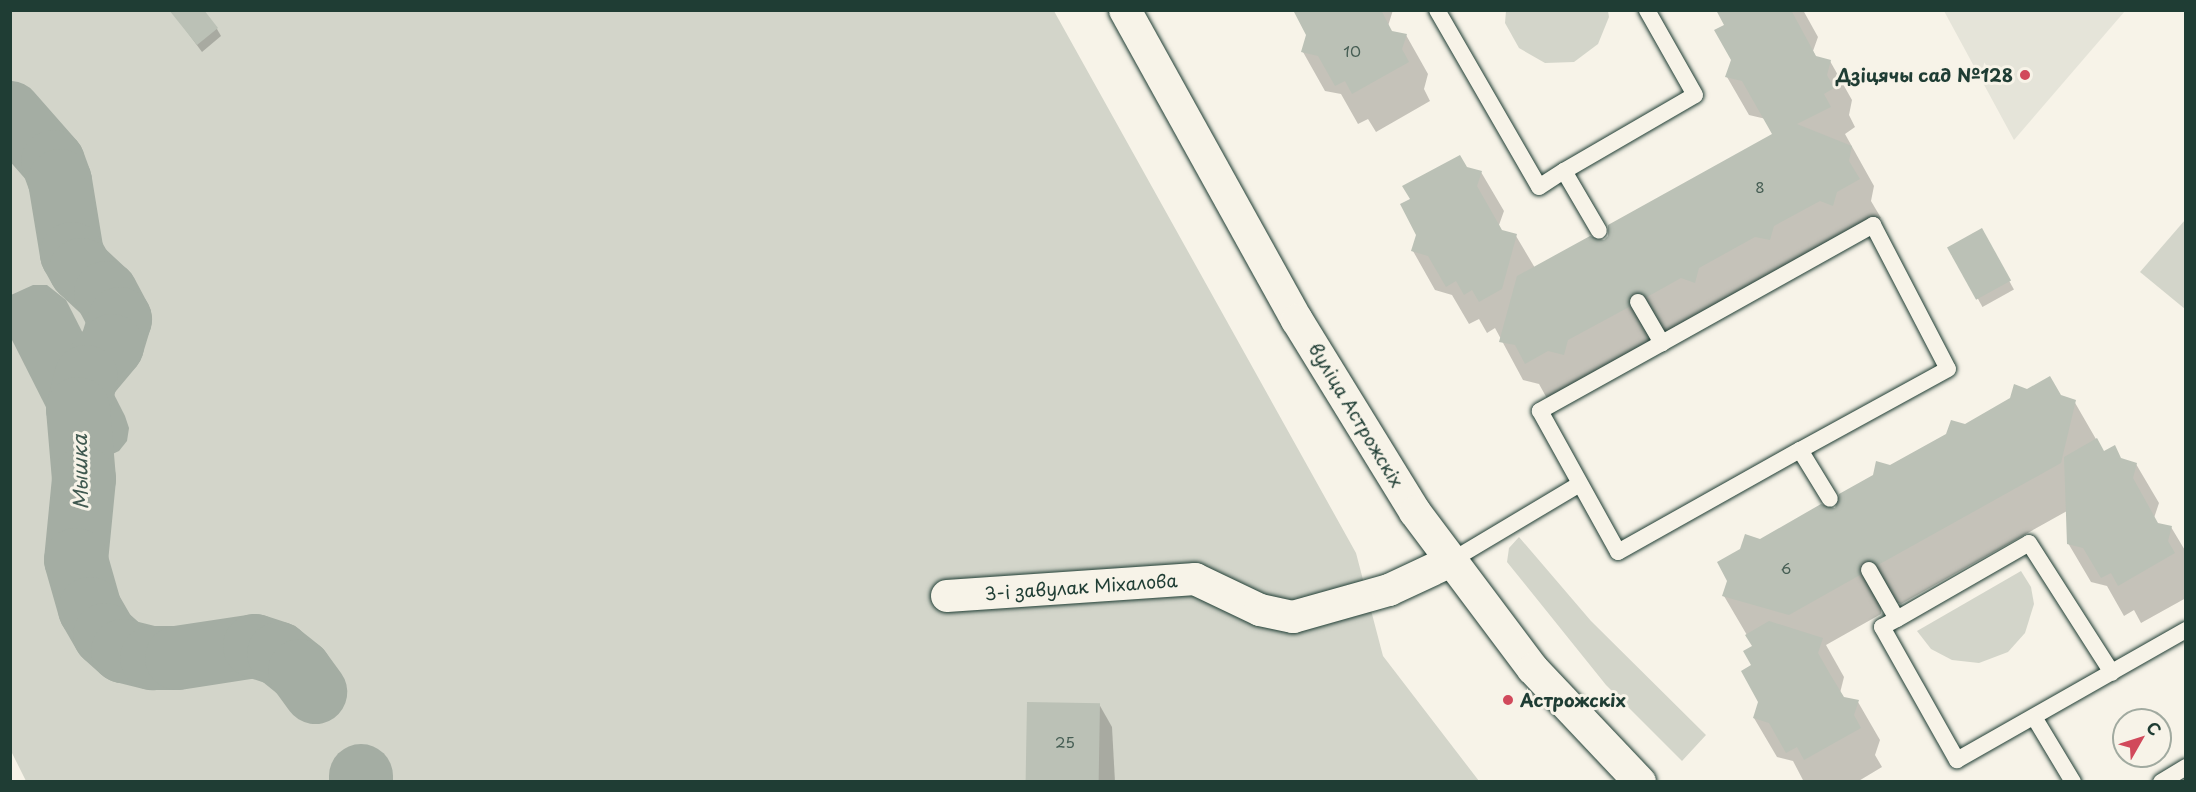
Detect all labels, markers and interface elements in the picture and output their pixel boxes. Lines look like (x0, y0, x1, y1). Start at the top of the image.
house number: 10 (1343, 42, 1361, 60)
place label: Дзіцячы сад №128 (1836, 64, 2013, 86)
marker: Дзіцячы сад №128 (2018, 68, 2032, 82)
house number: 8 (1755, 178, 1765, 196)
street label: вуліца Астрожскіх (1304, 339, 1408, 491)
water label: Мышка (67, 434, 93, 510)
house number: 6 (1781, 559, 1791, 577)
street label: 3-і завулак Міхалова (983, 569, 1179, 605)
place label: Астрожскіх (1520, 689, 1626, 711)
marker: Астрожскіх (1501, 693, 1515, 707)
north arrow (2112, 708, 2172, 768)
text: С (2141, 716, 2168, 740)
house number: 25 (1055, 733, 1075, 751)

